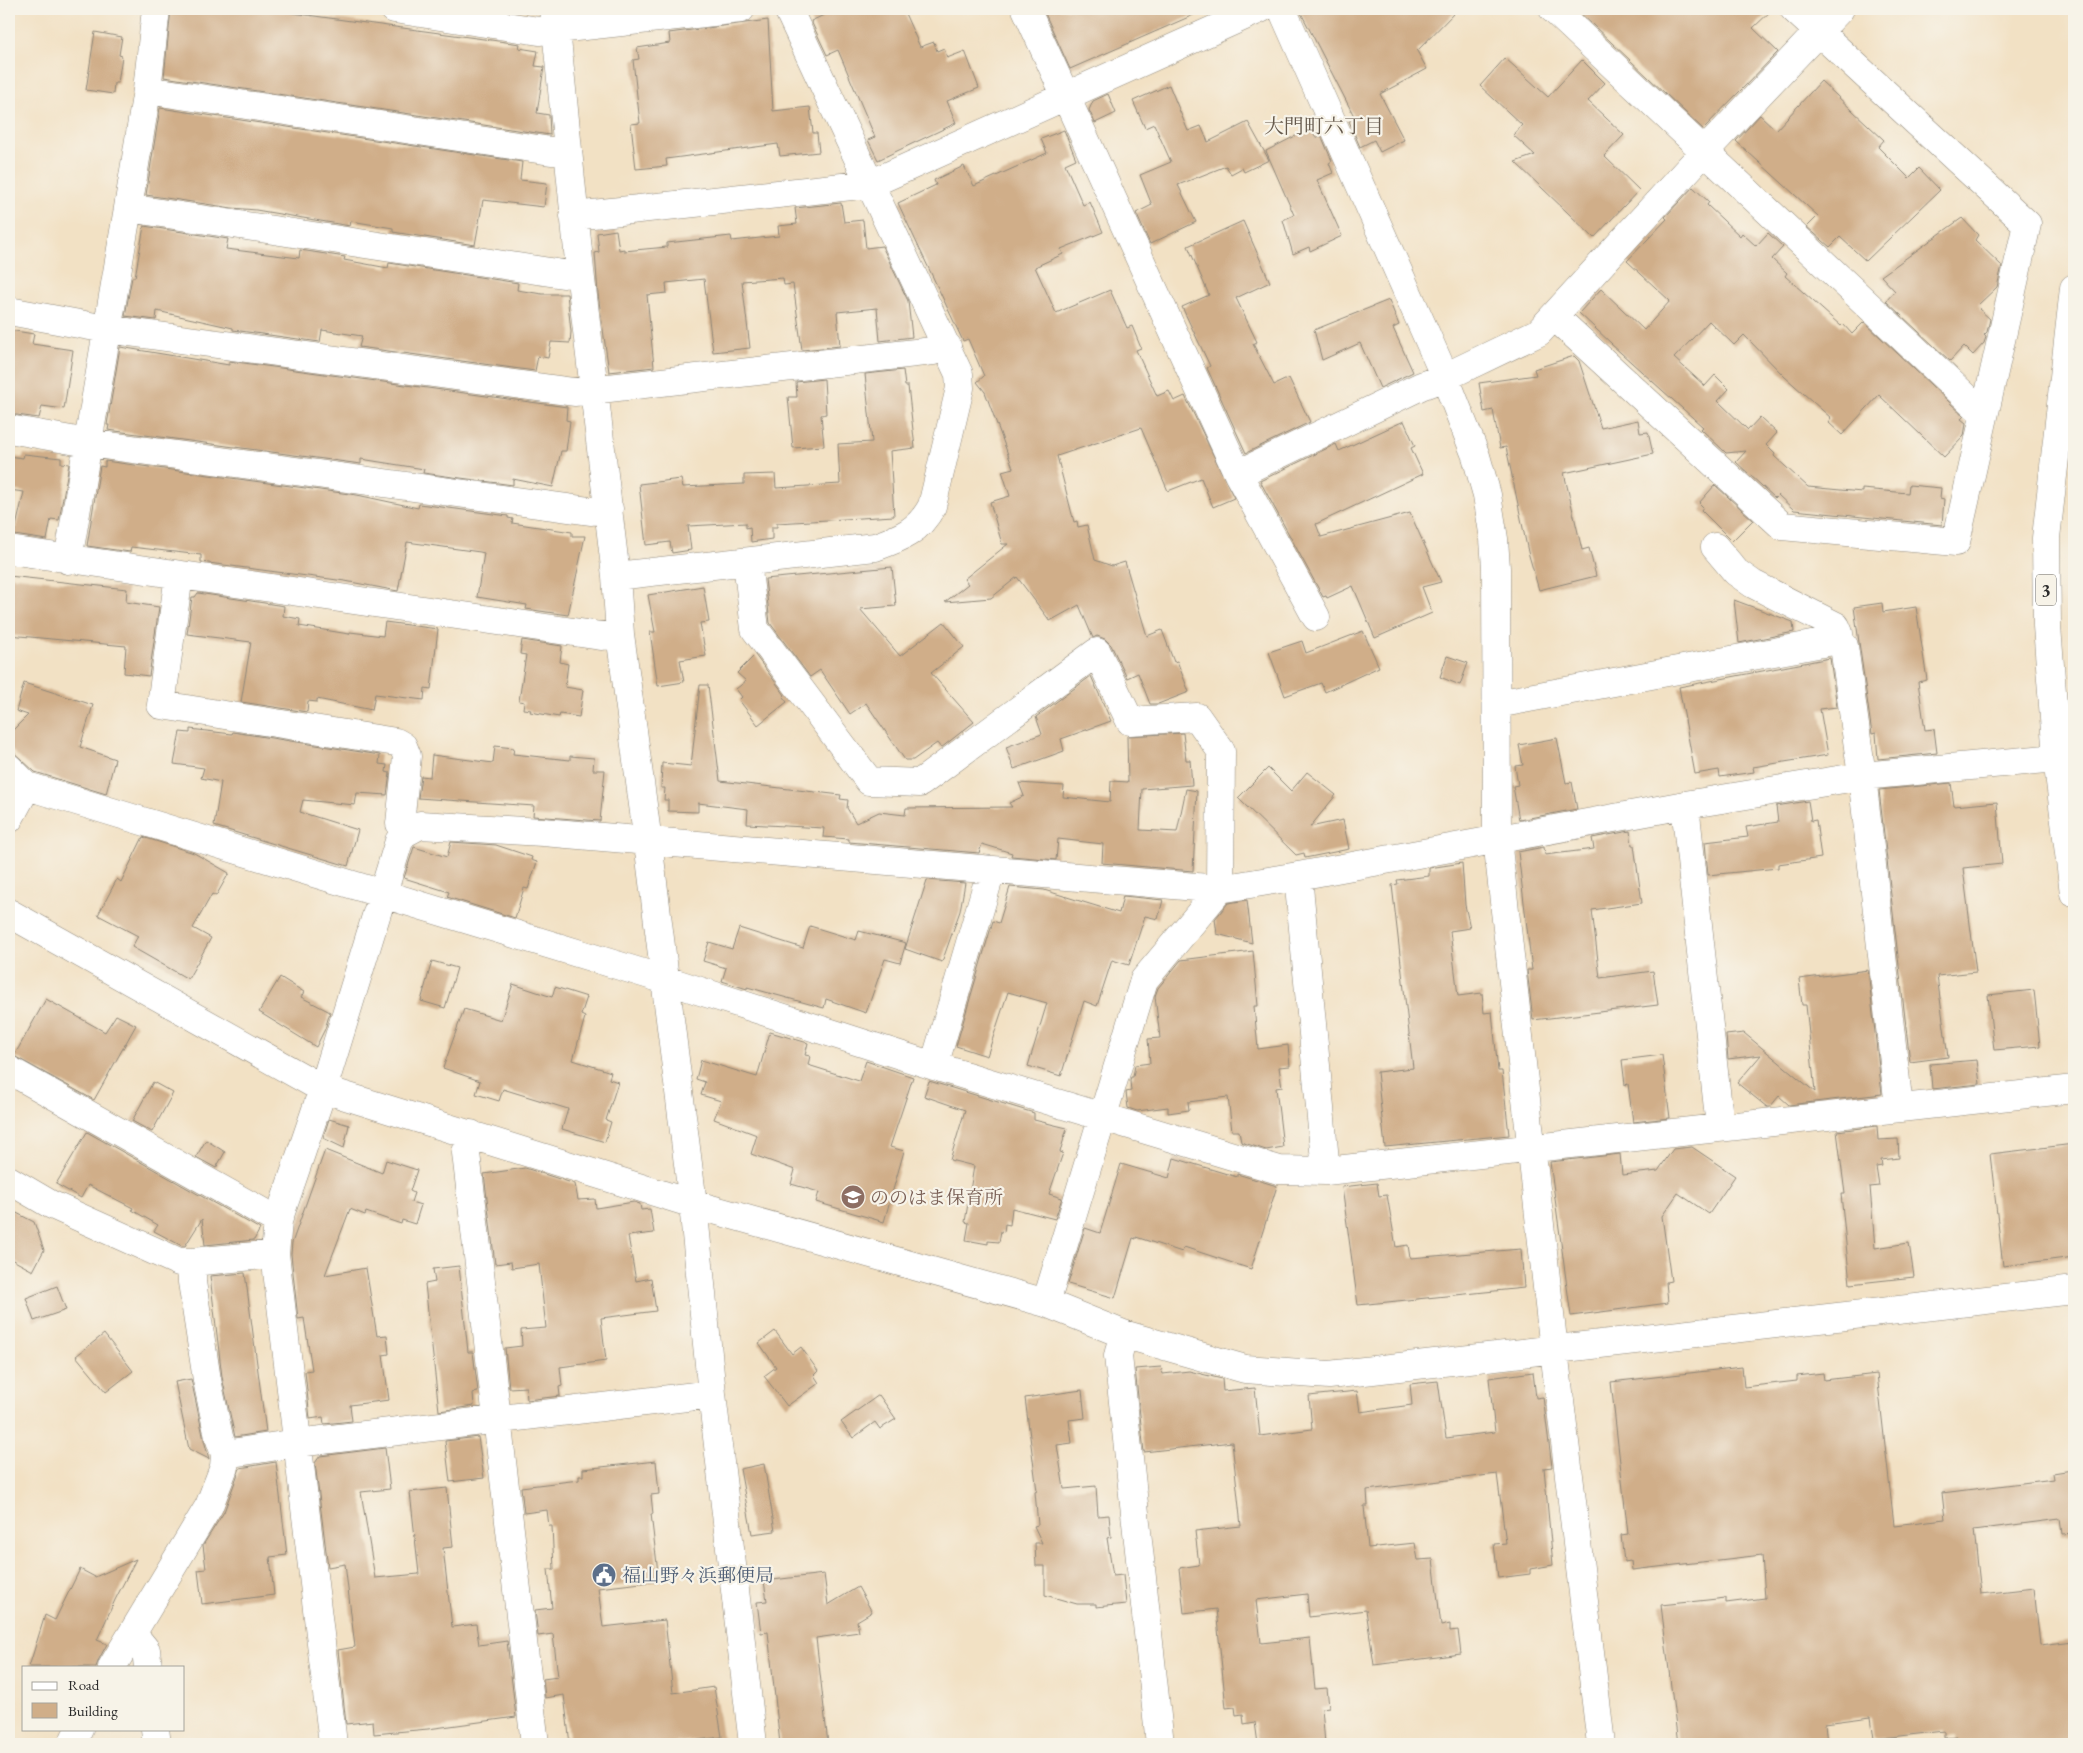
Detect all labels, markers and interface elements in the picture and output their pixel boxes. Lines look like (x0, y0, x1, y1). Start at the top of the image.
district label: 大門町六丁目 (1264, 113, 1384, 139)
road number: 3 (2036, 574, 2056, 606)
school or university icon: ののはま保育所 (840, 1184, 866, 1210)
place label: ののはま保育所 (870, 1185, 1003, 1210)
public building icon: 福山野々浜郵便局 (591, 1562, 617, 1588)
place label: 福山野々浜郵便局 (622, 1563, 774, 1588)
legend (22, 1666, 185, 1730)
text: Road (68, 1675, 100, 1694)
text: Building (68, 1701, 118, 1720)

